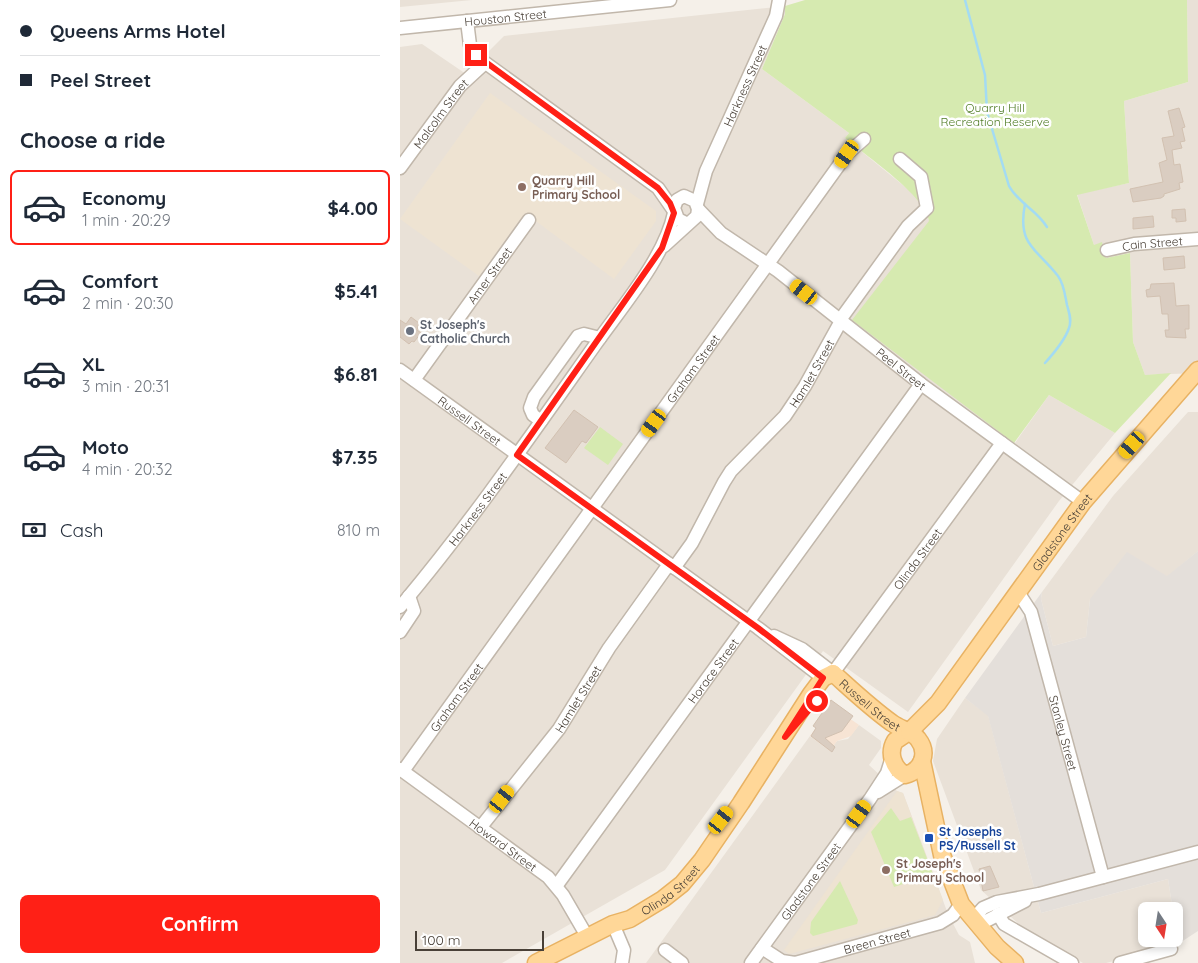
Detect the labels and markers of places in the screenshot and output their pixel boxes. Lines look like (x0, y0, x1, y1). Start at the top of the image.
place label: Quarry Hill Primary School (532, 173, 620, 202)
marker: Quarry Hill Primary School (516, 181, 528, 193)
place label: St Joseph's Catholic Church (420, 317, 510, 346)
marker: St Joseph's Catholic Church (404, 325, 416, 337)
place label: St Josephs PS/Russell St (939, 824, 1016, 853)
marker: St Josephs PS/Russell St (923, 832, 935, 844)
place label: St Joseph's Primary School (896, 856, 984, 885)
marker: St Joseph's Primary School (880, 864, 892, 876)

